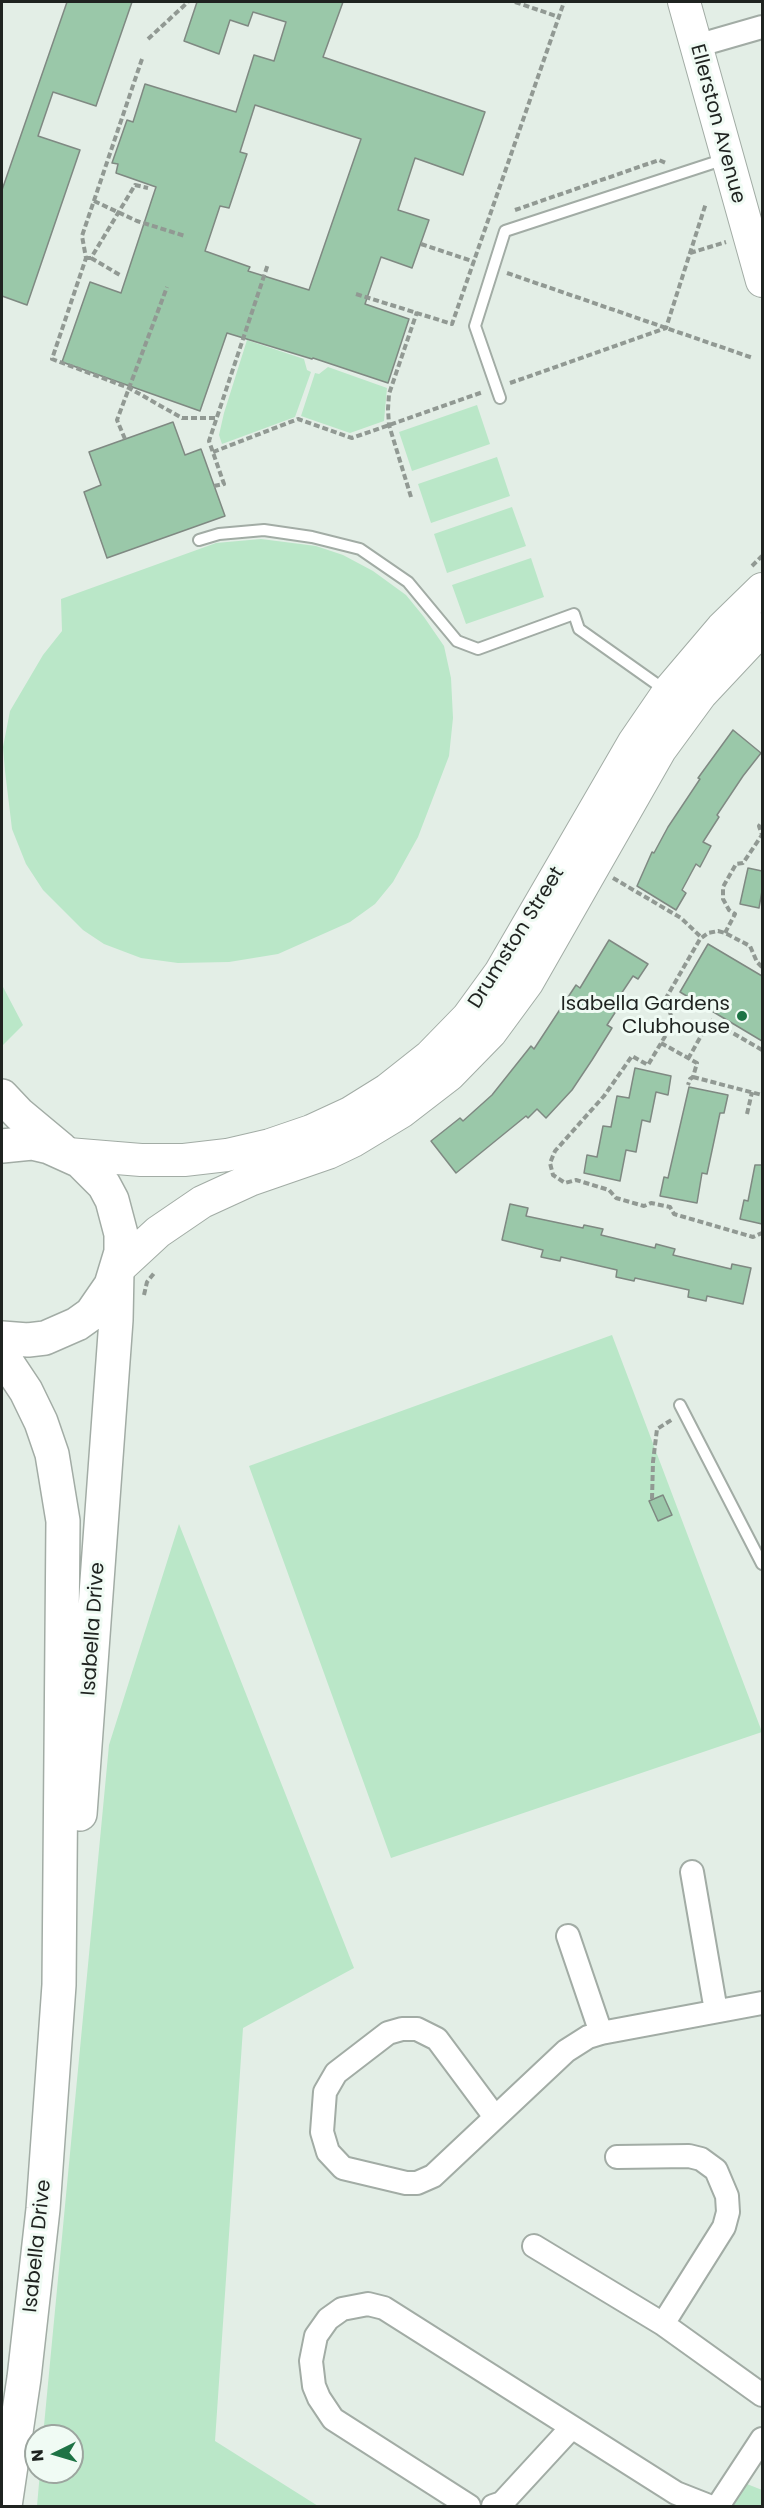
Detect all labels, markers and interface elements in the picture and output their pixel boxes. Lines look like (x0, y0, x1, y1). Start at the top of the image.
street label: Ellerston Avenue (684, 42, 750, 206)
street label: Drumston Street (464, 863, 570, 1013)
place label: Isabella Gardens Clubhouse (561, 993, 730, 1040)
marker: Isabella Gardens Clubhouse (735, 1009, 749, 1023)
street label: Isabella Drive (77, 1562, 111, 1696)
street label: Isabella Drive (19, 2178, 57, 2314)
north arrow (24, 2424, 84, 2484)
text: N (26, 2448, 50, 2462)

